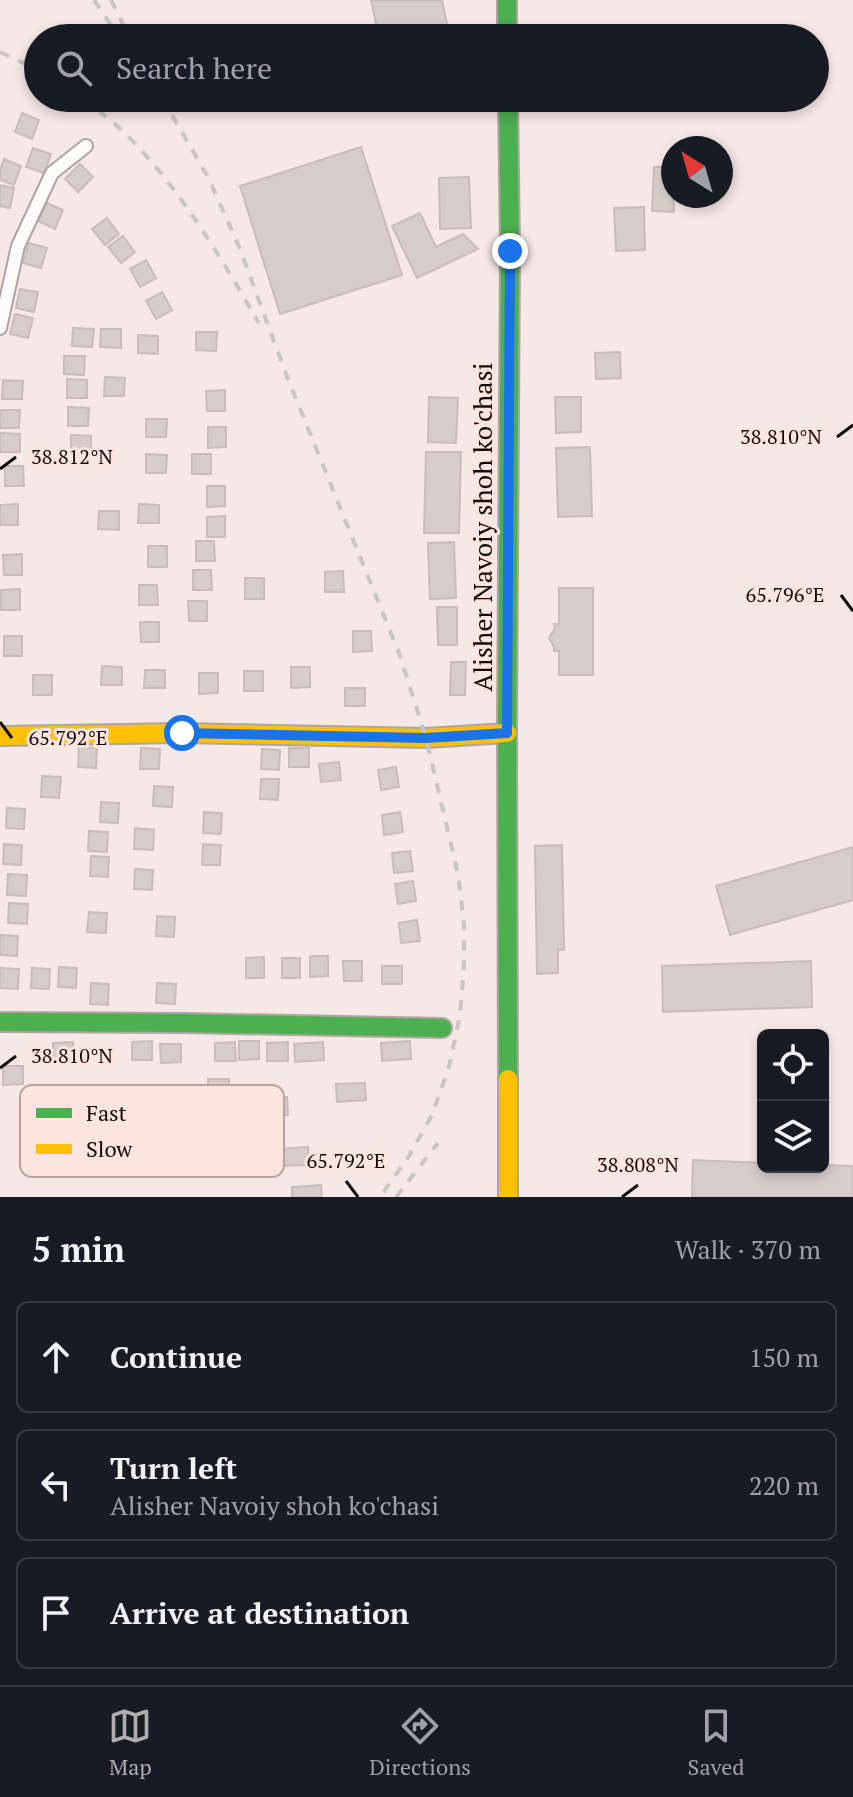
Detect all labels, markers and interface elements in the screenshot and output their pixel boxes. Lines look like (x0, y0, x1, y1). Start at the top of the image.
search box (24, 24, 829, 112)
icon: search (52, 46, 96, 90)
text: Search here (116, 48, 272, 88)
north arrow (661, 136, 733, 208)
route end (492, 233, 528, 269)
street label: Alisher Navoiy shoh ko'chasi (465, 362, 499, 692)
text: 38.810°N (740, 423, 822, 450)
text: 38.812°N (31, 443, 113, 470)
text: 65.796°E (746, 581, 825, 608)
route start (164, 715, 200, 751)
text: 65.792°E (29, 724, 108, 751)
map controls (757, 1029, 829, 1173)
button: locate (757, 1029, 829, 1101)
text: 38.810°N (31, 1042, 113, 1069)
legend (20, 1085, 284, 1177)
text: Fast (86, 1098, 127, 1127)
button: layers (757, 1101, 829, 1173)
text: Slow (86, 1134, 133, 1163)
text: 65.792°E (307, 1147, 386, 1174)
text: 38.808°N (597, 1151, 679, 1178)
text: 5 min (32, 1227, 125, 1272)
text: Walk · 370 m (675, 1232, 821, 1266)
icon: ahead (34, 1335, 78, 1379)
text: Continue (110, 1337, 242, 1377)
text: 150 m (749, 1340, 819, 1374)
text: Turn left (110, 1448, 237, 1488)
icon: left (34, 1463, 78, 1507)
text: 220 m (749, 1468, 819, 1502)
text: Alisher Navoiy shoh ko'chasi (110, 1488, 439, 1522)
icon: arrive (34, 1591, 78, 1635)
text: Arrive at destination (110, 1593, 409, 1633)
tab: Map (108, 1704, 152, 1781)
tab: Directions (369, 1704, 471, 1781)
tab: Saved (688, 1704, 745, 1781)

